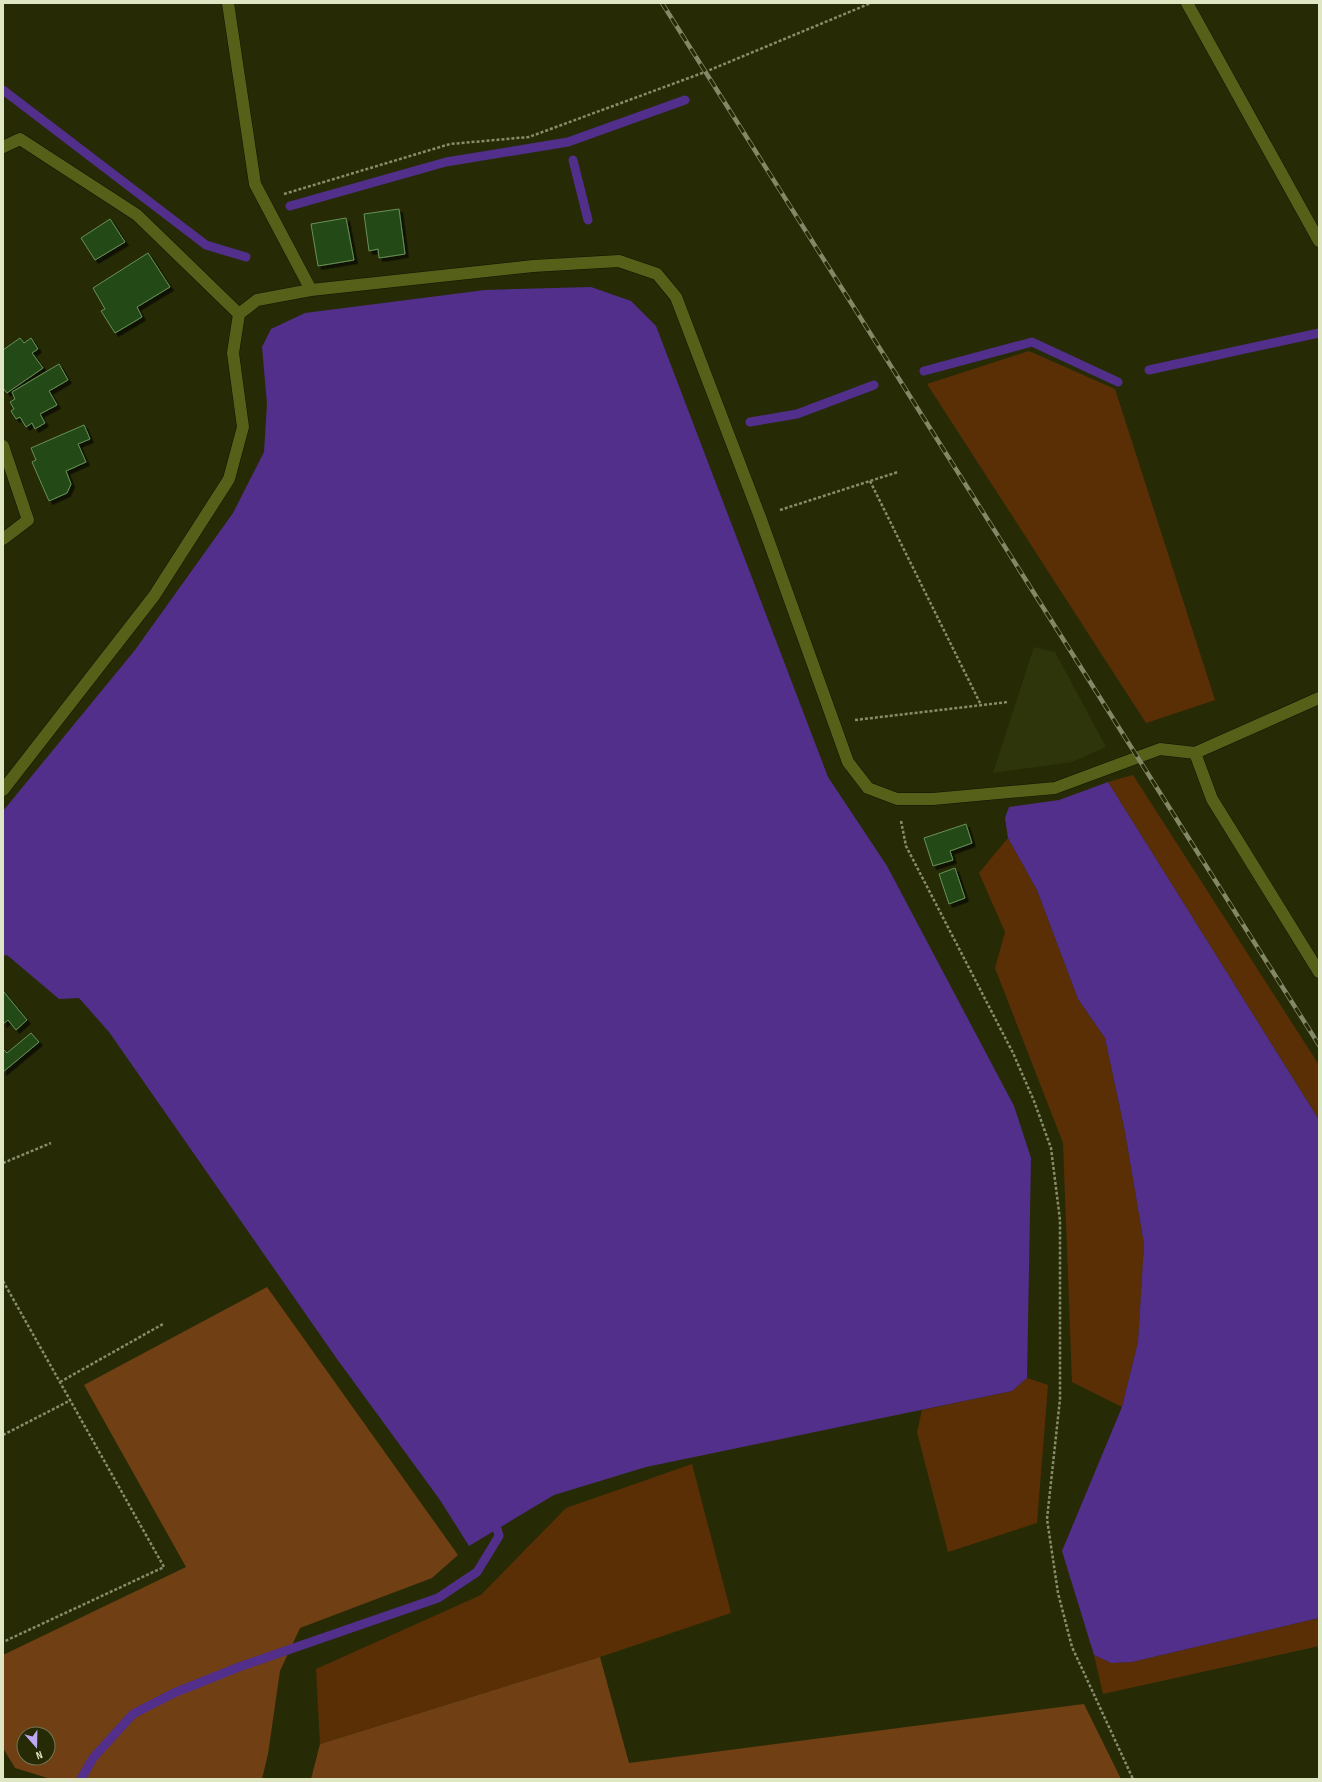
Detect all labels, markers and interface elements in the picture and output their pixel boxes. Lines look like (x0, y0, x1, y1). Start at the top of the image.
north arrow (16, 1726, 56, 1766)
text: N (34, 1748, 44, 1762)

